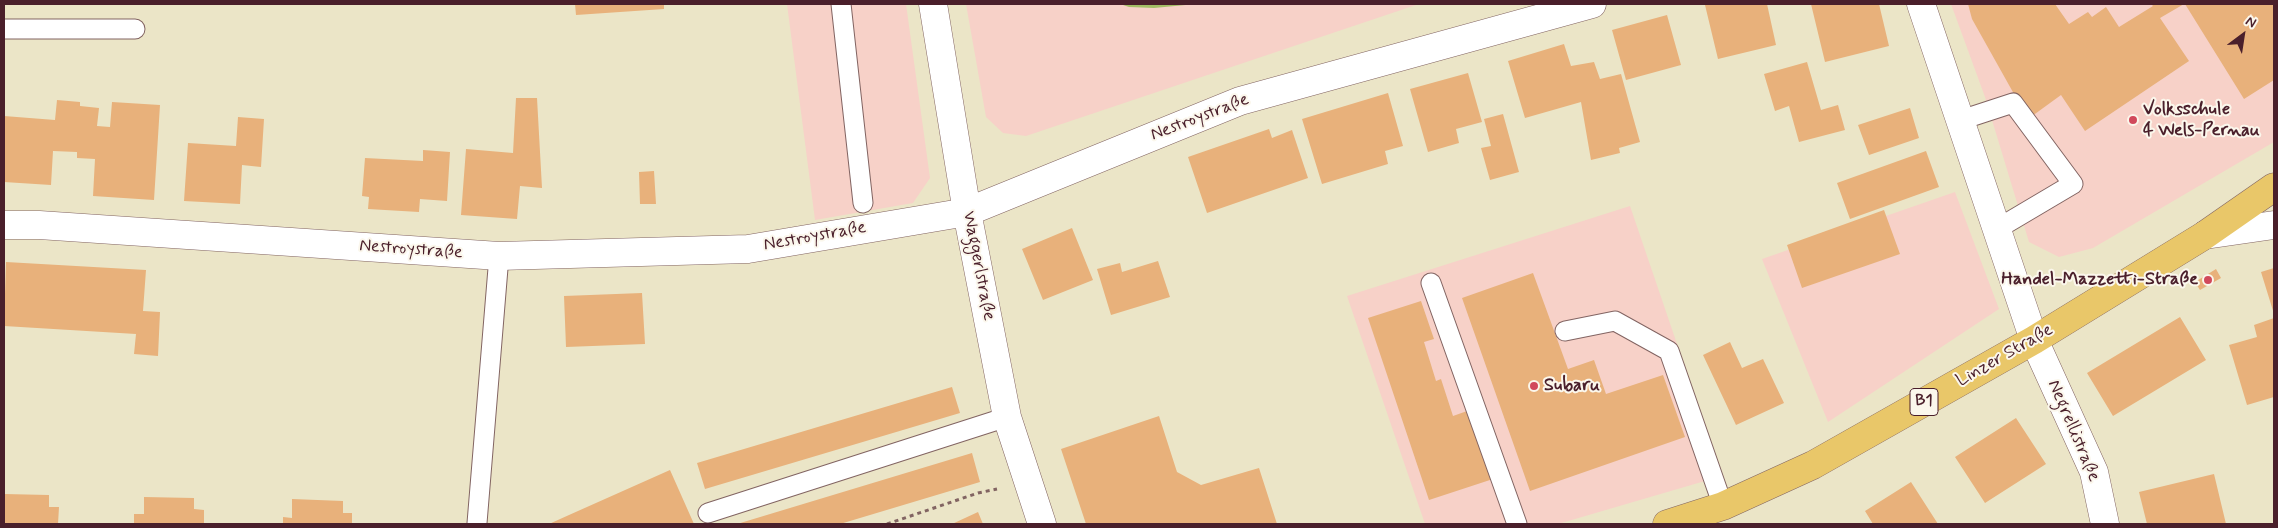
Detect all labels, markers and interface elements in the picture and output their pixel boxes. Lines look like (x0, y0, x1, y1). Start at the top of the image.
north arrow (2218, 10, 2268, 60)
text: N (2242, 12, 2259, 32)
street label: Nestroystraße (1148, 89, 1252, 147)
place label: Volksschule 4 Wels-Pernau (2143, 99, 2260, 142)
marker: Volksschule 4 Wels-Pernau (2127, 114, 2139, 126)
street label: Waggerlstraße (957, 209, 999, 323)
street label: Nestroystraße (762, 217, 868, 257)
street label: Nestroystraße (359, 236, 463, 264)
place label: Handel-Mazzetti-Straße (2001, 269, 2198, 291)
marker: Handel-Mazzetti-Straße (2202, 274, 2214, 286)
street label: Linzer Straße (1953, 320, 2057, 392)
place label: Subaru (1544, 375, 1600, 397)
street label: Negrellistraße (2042, 377, 2104, 485)
marker: Subaru (1528, 380, 1540, 392)
road number: B1 (1910, 388, 1938, 416)

